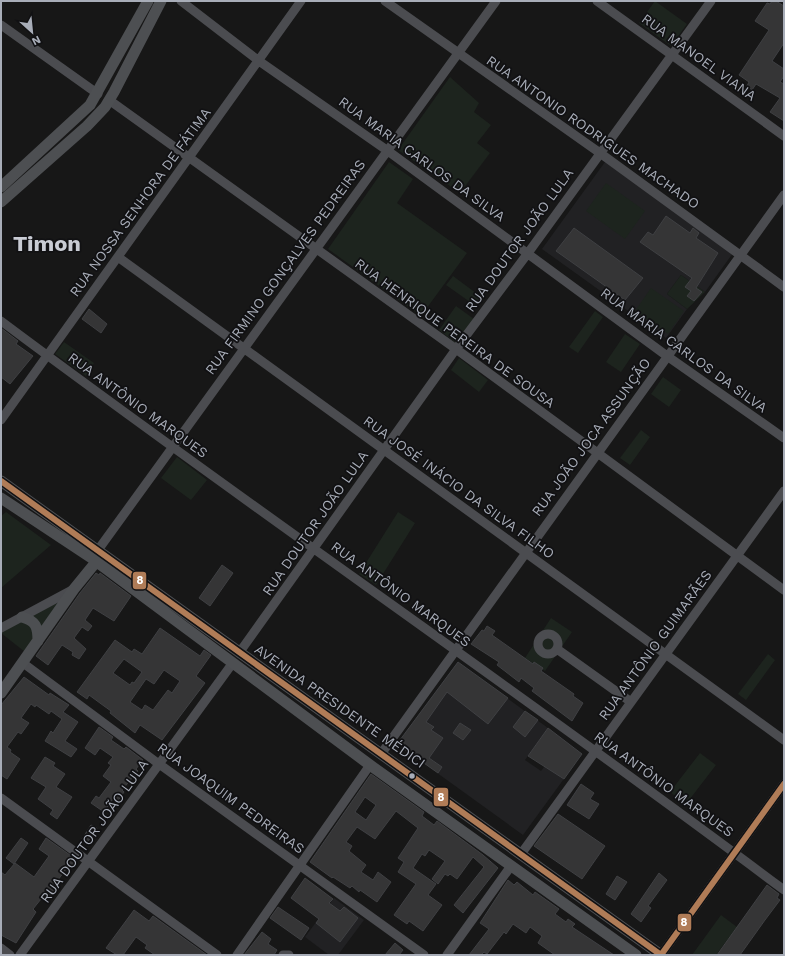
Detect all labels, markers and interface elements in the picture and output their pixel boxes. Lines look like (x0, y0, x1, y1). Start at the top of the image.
street label: RUA MANOEL VIANA (639, 10, 759, 104)
north arrow (12, 12, 52, 52)
text: N (30, 33, 43, 48)
street label: RUA ANTONIO RODRIGUES MACHADO (483, 52, 703, 212)
street label: RUA MARIA CARLOS DA SILVA (336, 93, 508, 225)
street label: RUA NOSSA SENHORA DE FÁTIMA (66, 105, 214, 299)
street label: RUA FIRMINO GONÇALVES PEDREIRAS (202, 156, 368, 378)
street label: RUA DOUTOR JOÃO LULA (462, 165, 576, 315)
district label: Timon (13, 231, 81, 256)
street label: RUA HENRIQUE PEREIRA DE SOUSA (352, 255, 558, 411)
street label: RUA MARIA CARLOS DA SILVA (598, 284, 770, 416)
street label: RUA ANTÔNIO MARQUES (65, 349, 211, 461)
street label: RUA JOÃO JOCA ASSUNÇÃO (528, 355, 654, 519)
street label: RUA JOSÉ INÁCIO DA SILVA FILHO (360, 412, 558, 562)
street label: RUA DOUTOR JOÃO LULA (259, 447, 371, 599)
street label: RUA ANTÔNIO MARQUES (328, 538, 474, 650)
street label: RUA ANTÔNIO GUIMARÃES (595, 567, 715, 723)
line badge: 8 (132, 571, 147, 590)
text: 8 (137, 574, 144, 587)
street label: AVENIDA PRESIDENTE MÉDICI (252, 641, 428, 771)
street label: RUA ANTÔNIO MARQUES (591, 728, 737, 840)
street label: RUA JOAQUIM PEDREIRAS (154, 739, 308, 857)
street label: RUA DOUTOR JOÃO LULA (37, 756, 151, 906)
unlabelled marker (407, 771, 417, 781)
line badge: 8 (433, 787, 449, 807)
text: 8 (438, 791, 445, 804)
line badge: 8 (677, 913, 692, 932)
text: 8 (681, 916, 688, 929)

